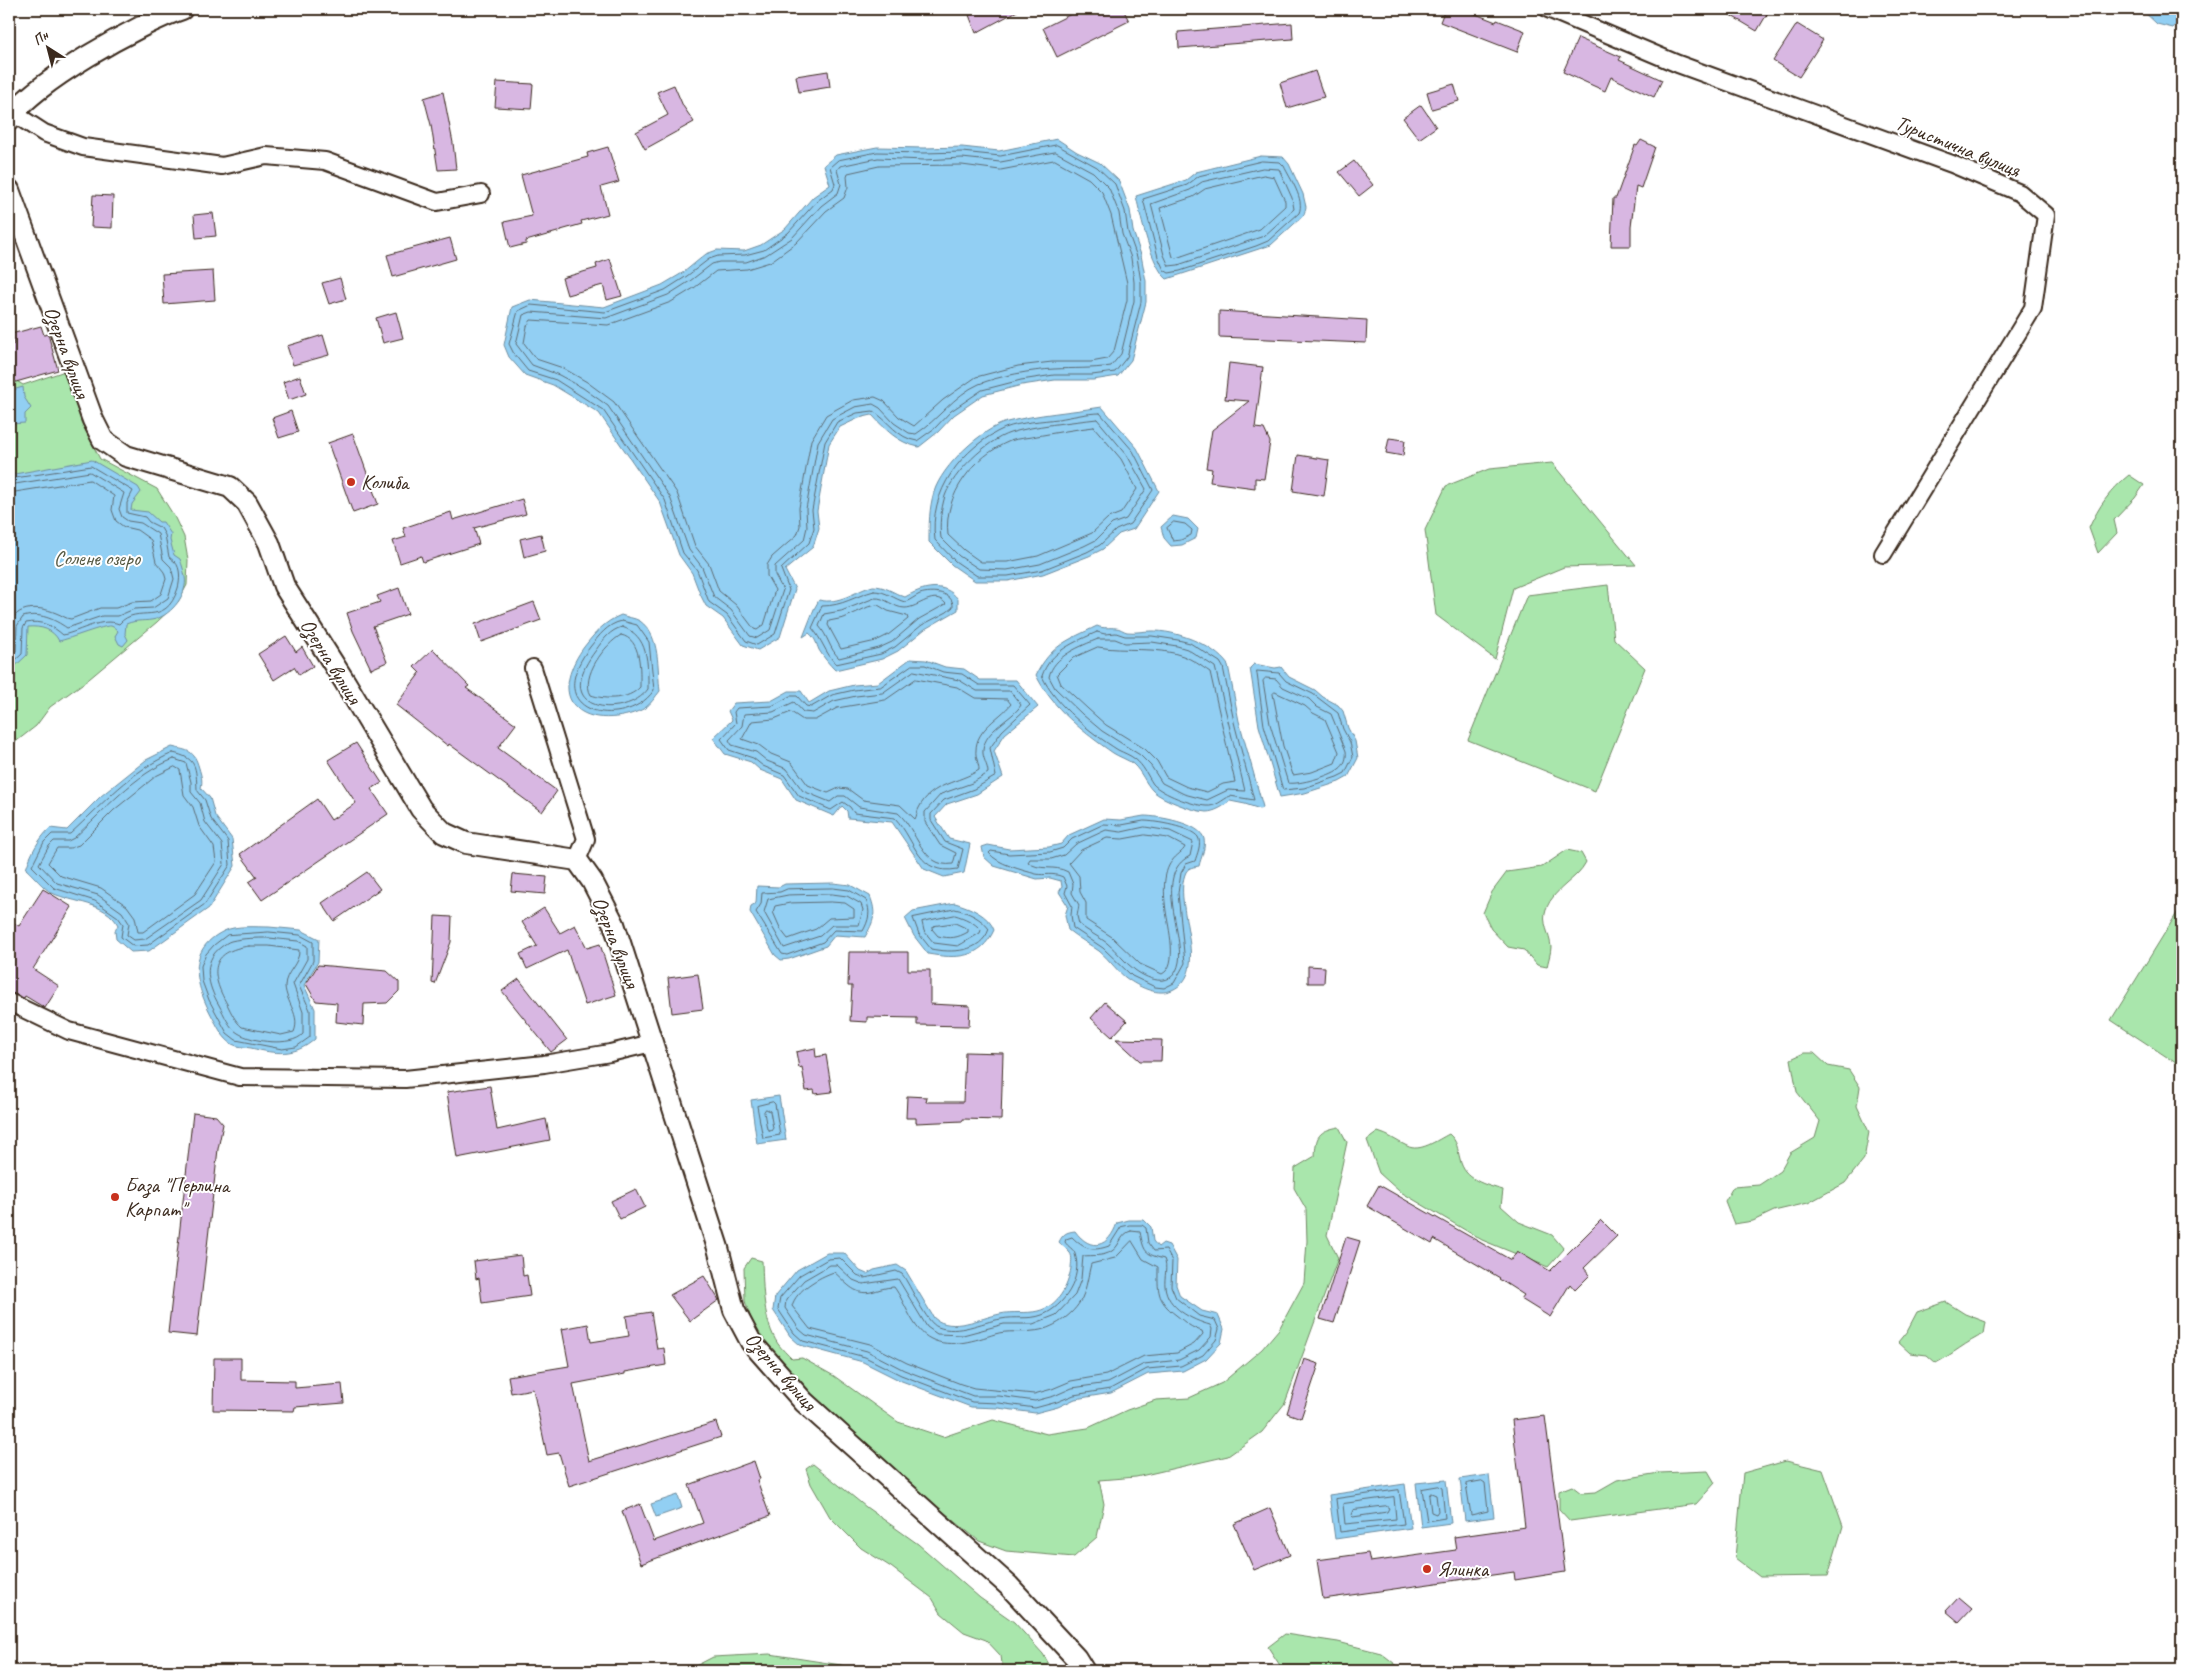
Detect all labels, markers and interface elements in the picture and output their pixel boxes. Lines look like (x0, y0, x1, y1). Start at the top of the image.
north arrow (22, 22, 72, 72)
text: Пн (30, 26, 52, 49)
street label: Туристична вулиця (1892, 109, 2025, 183)
street label: Озерна вулиця (37, 303, 96, 403)
place label: Колиба (361, 469, 411, 495)
marker: Колиба (345, 476, 357, 488)
park label: Солене озеро (54, 545, 142, 571)
street label: Озерна вулиця (294, 614, 368, 710)
street label: Озерна вулиця (586, 893, 646, 993)
place label: База "Перлина Карпат" (125, 1172, 232, 1222)
marker: База "Перлина Карпат" (109, 1191, 121, 1203)
street label: Озерна вулиця (739, 1326, 823, 1417)
place label: Ялинка (1437, 1556, 1490, 1582)
marker: Ялинка (1421, 1563, 1433, 1575)

